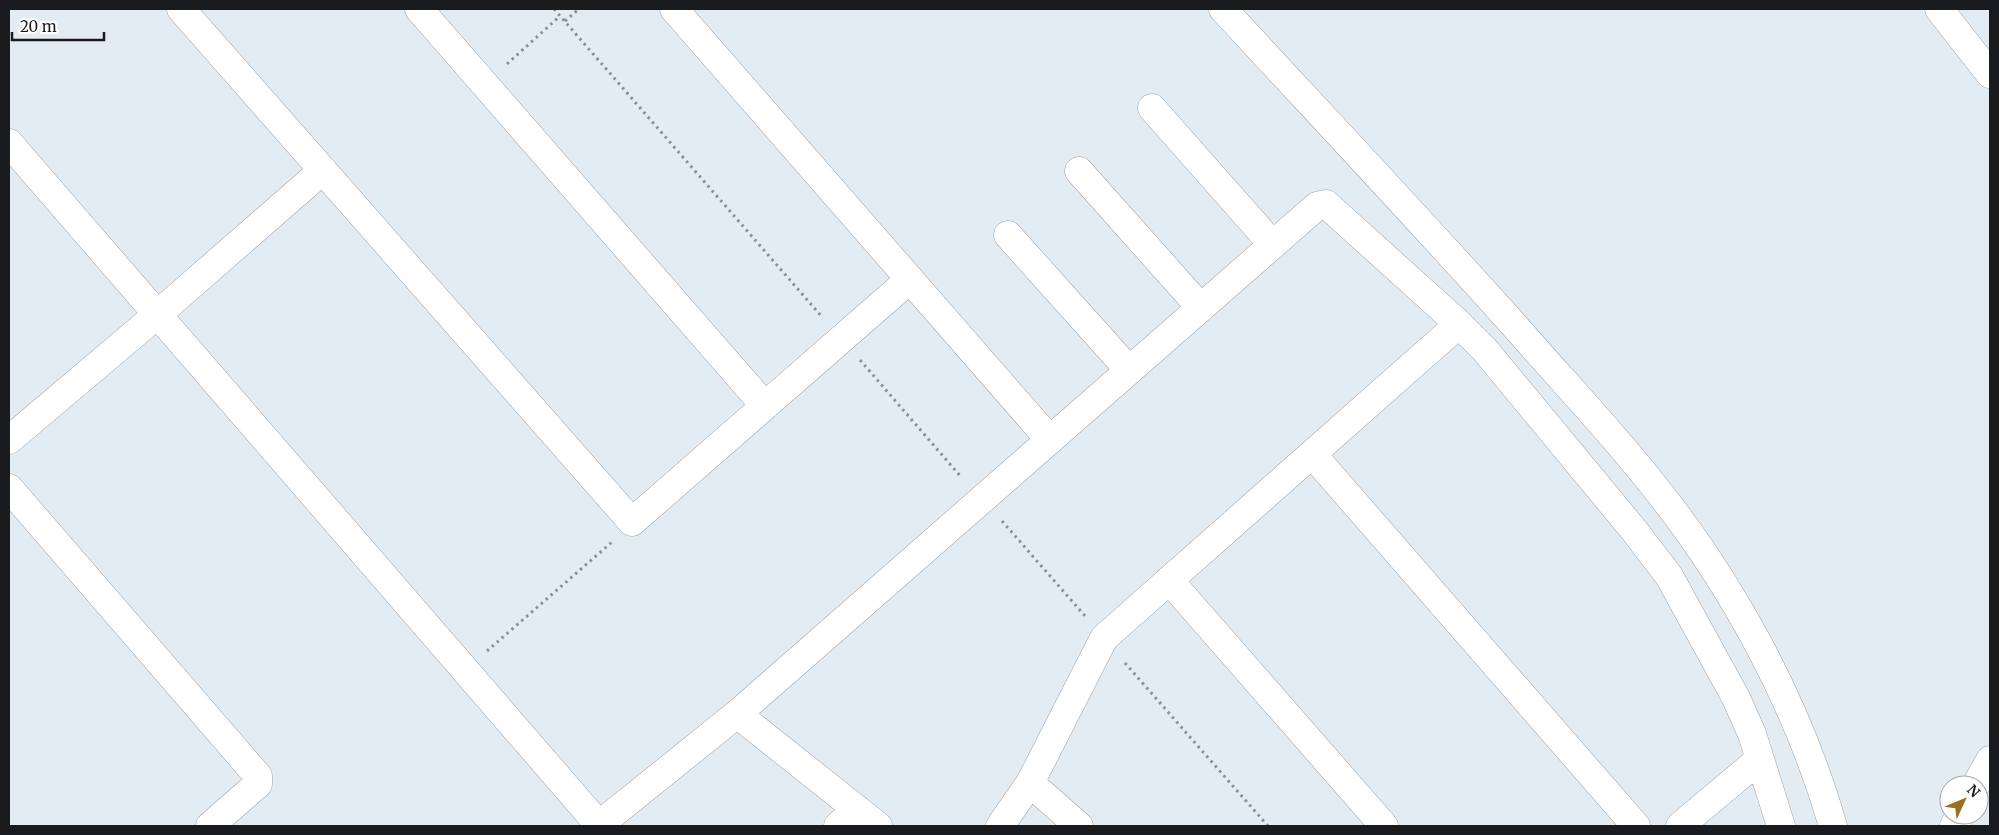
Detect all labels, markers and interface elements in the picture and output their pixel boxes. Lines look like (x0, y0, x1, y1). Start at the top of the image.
scale bar (12, 10, 105, 42)
text: 20 m (20, 17, 57, 36)
north arrow (1939, 775, 1989, 825)
text: N (1963, 781, 1984, 801)

